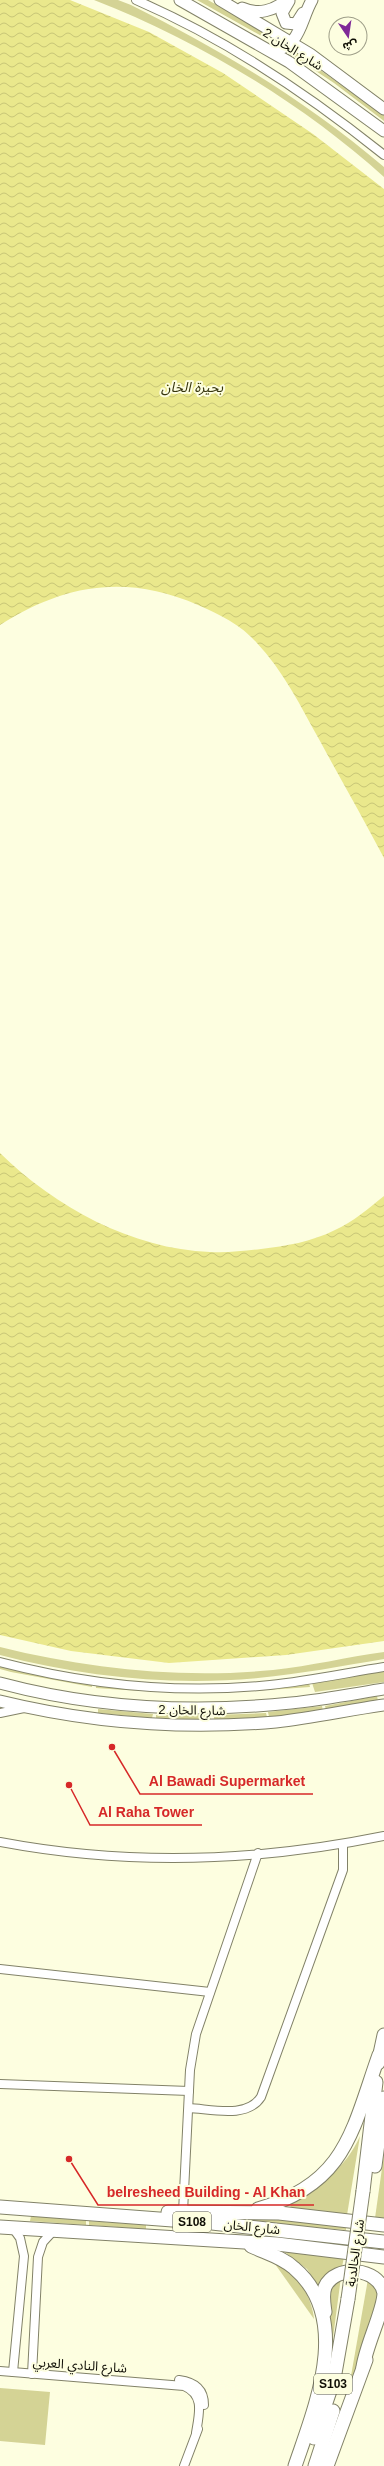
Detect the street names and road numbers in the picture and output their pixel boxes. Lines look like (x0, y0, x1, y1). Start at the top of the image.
street label: شارع الخان 2 (259, 25, 325, 76)
street label: شارع الخان 2 (158, 1702, 226, 1721)
road number: S108 (173, 2212, 211, 2232)
street label: شارع الخان (223, 2217, 281, 2240)
street label: شارع الخالدية (343, 2218, 370, 2288)
street label: شارع النادي العربي (32, 2354, 128, 2379)
road number: S103 (314, 2374, 352, 2394)

